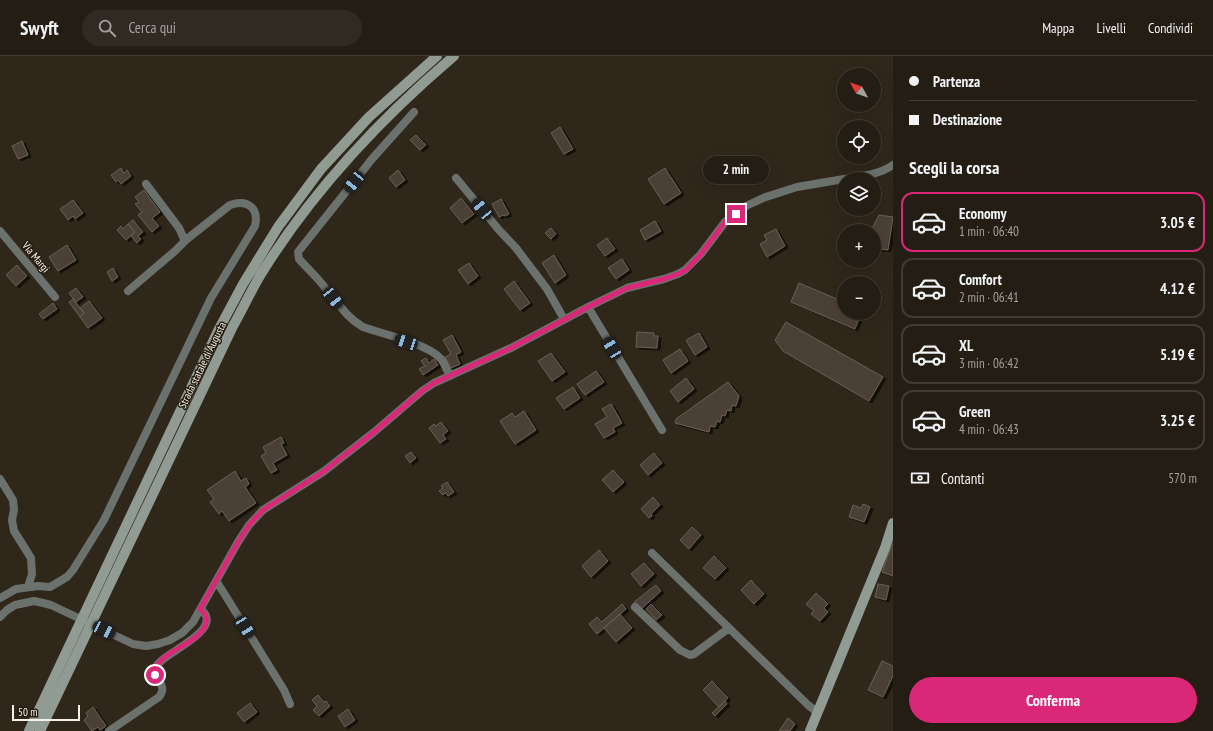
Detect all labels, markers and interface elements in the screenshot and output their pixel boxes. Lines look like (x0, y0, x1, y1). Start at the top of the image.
search box (82, 10, 362, 46)
text: Swyft (20, 16, 58, 40)
icon: search (96, 17, 118, 39)
text: Cerca qui (128, 18, 176, 37)
text: Mappa (1042, 19, 1074, 37)
text: Livelli (1096, 19, 1126, 37)
text: Condividi (1148, 19, 1193, 37)
north arrow (837, 68, 881, 112)
map controls (837, 68, 881, 320)
text: Partenza (933, 72, 980, 91)
text: Destinazione (933, 110, 1002, 129)
button: locate (837, 120, 881, 164)
callout: 2 min (703, 156, 769, 184)
text: Scegli la corsa (909, 156, 999, 179)
text: 2 min (723, 161, 749, 178)
car (342, 169, 366, 195)
button: layers (837, 172, 881, 216)
car (470, 196, 494, 222)
icon: car (911, 204, 947, 240)
text: Economy (959, 204, 1007, 223)
route end (727, 205, 745, 223)
text: 3.05 € (1160, 213, 1195, 232)
text: 1 min · 06:40 (959, 223, 1019, 240)
button: + (837, 224, 881, 268)
street label: Via Margi (18, 238, 53, 275)
icon: car (911, 270, 947, 306)
text: Comfort (959, 270, 1002, 289)
button: − (837, 276, 881, 320)
text: 4.12 € (1160, 279, 1195, 298)
car (321, 285, 345, 311)
text: 2 min · 06:41 (959, 289, 1019, 306)
street label: Strada statale di Augusta (175, 319, 229, 411)
car (393, 333, 419, 351)
car (601, 335, 623, 361)
icon: car (911, 336, 947, 372)
text: XL (959, 336, 973, 355)
text: 5.19 € (1160, 345, 1195, 364)
text: 3 min · 06:42 (959, 355, 1019, 372)
icon: car (911, 402, 947, 438)
text: Green (959, 402, 991, 421)
text: 3.25 € (1160, 411, 1195, 430)
text: 4 min · 06:43 (959, 421, 1019, 438)
icon: cash (909, 467, 931, 489)
text: Contanti (941, 469, 985, 488)
text: 570 m (1168, 470, 1197, 487)
car (234, 614, 256, 640)
car (91, 619, 117, 641)
route start (146, 666, 164, 684)
button: Conferma (909, 677, 1197, 723)
scale bar (12, 703, 80, 722)
text: 50 m (18, 705, 37, 719)

